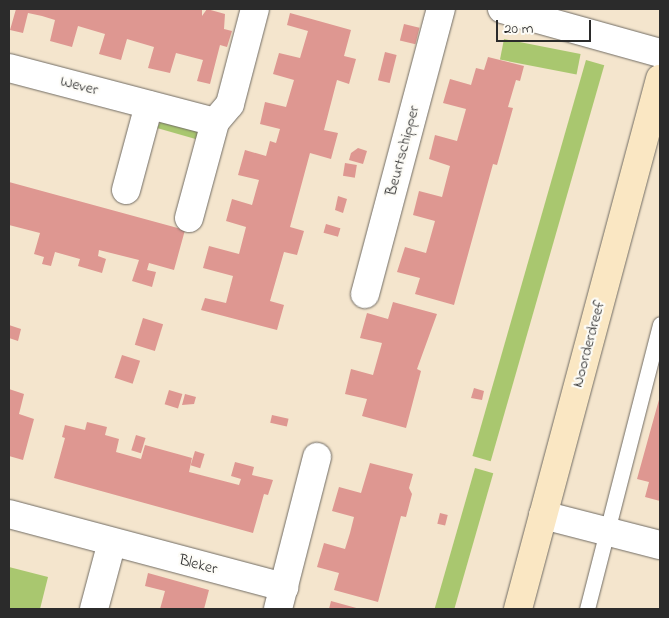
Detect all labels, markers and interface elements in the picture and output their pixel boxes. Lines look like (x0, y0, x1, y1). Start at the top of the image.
scale bar (499, 10, 594, 42)
text: 20 m (504, 18, 533, 40)
street label: Wever (58, 72, 100, 100)
street label: Beurtschipper (382, 104, 424, 198)
street label: Noorderdreef (568, 298, 610, 390)
street label: Bleker (177, 551, 219, 579)

